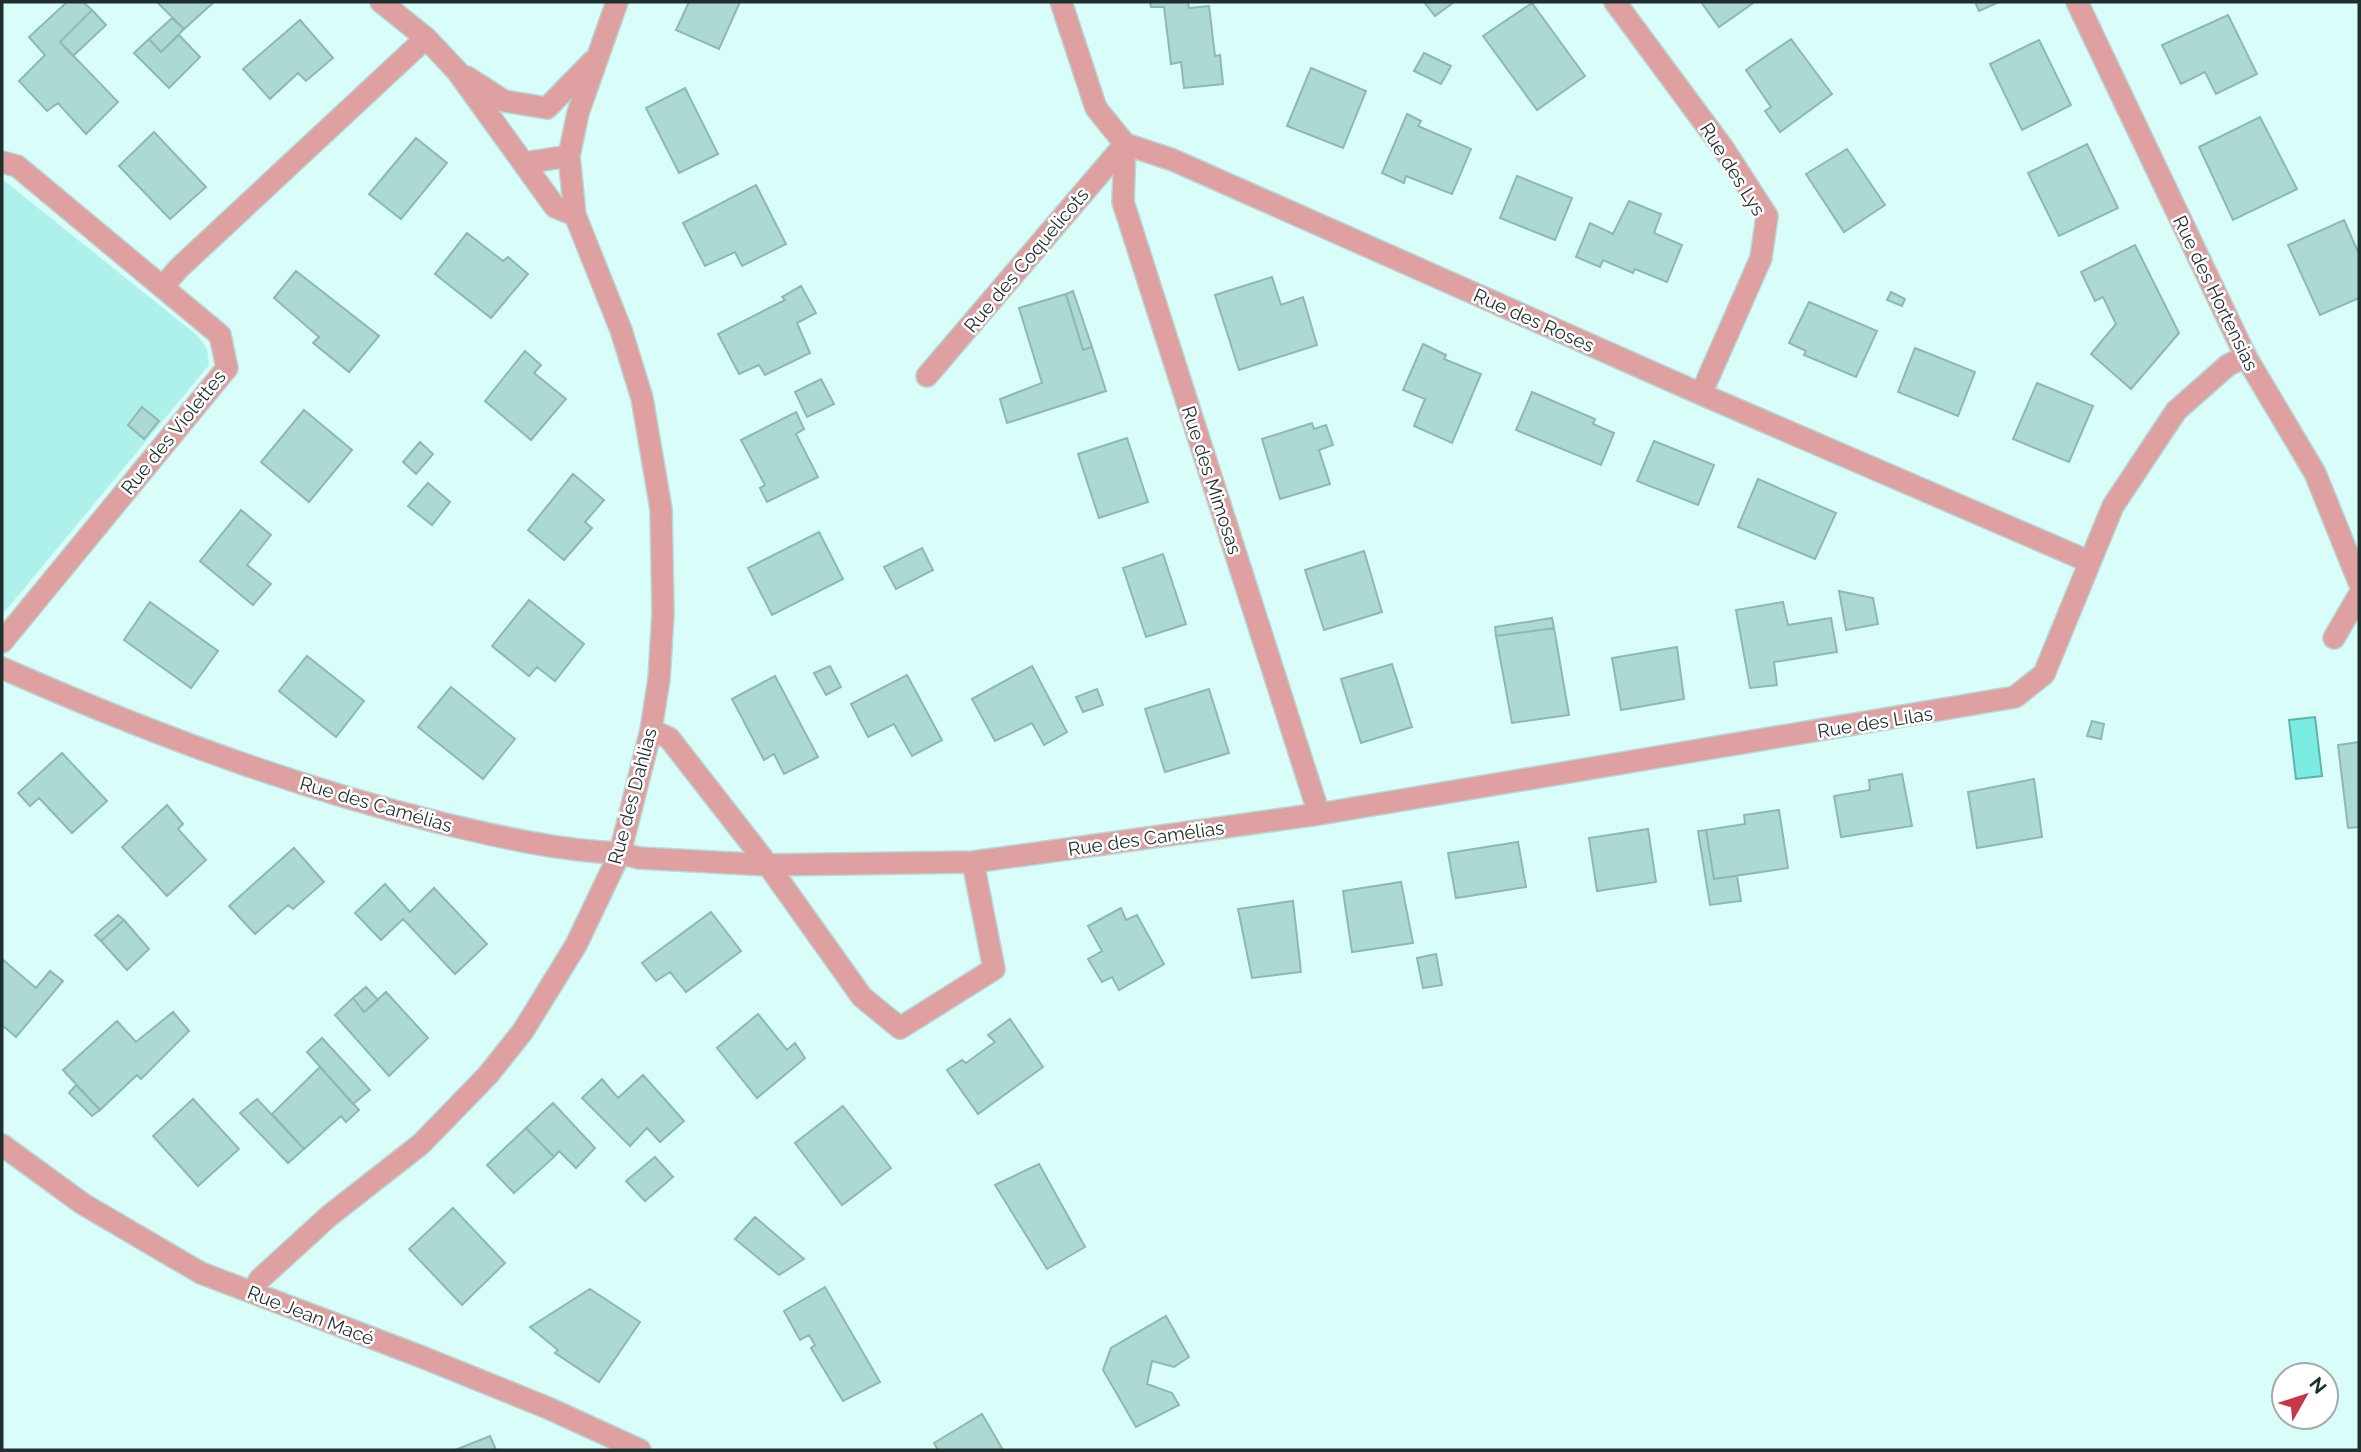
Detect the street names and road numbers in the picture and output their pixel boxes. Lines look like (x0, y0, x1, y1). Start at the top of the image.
street label: Rue des Lys (1696, 119, 1770, 219)
street label: Rue des Coquelicots (959, 183, 1093, 337)
street label: Rue des Hortensias (2169, 212, 2263, 374)
street label: Rue des Roses (1470, 284, 1598, 356)
street label: Rue des Violettes (116, 365, 230, 499)
street label: Rue des Mimosas (1178, 403, 1246, 557)
street label: Rue des Lilas (1816, 702, 1934, 742)
street label: Rue des Dahlias (603, 725, 661, 867)
street label: Rue des Camélias (297, 772, 455, 836)
street label: Rue des Camélias (1067, 816, 1225, 860)
street label: Rue Jean Macé (245, 1281, 377, 1349)

